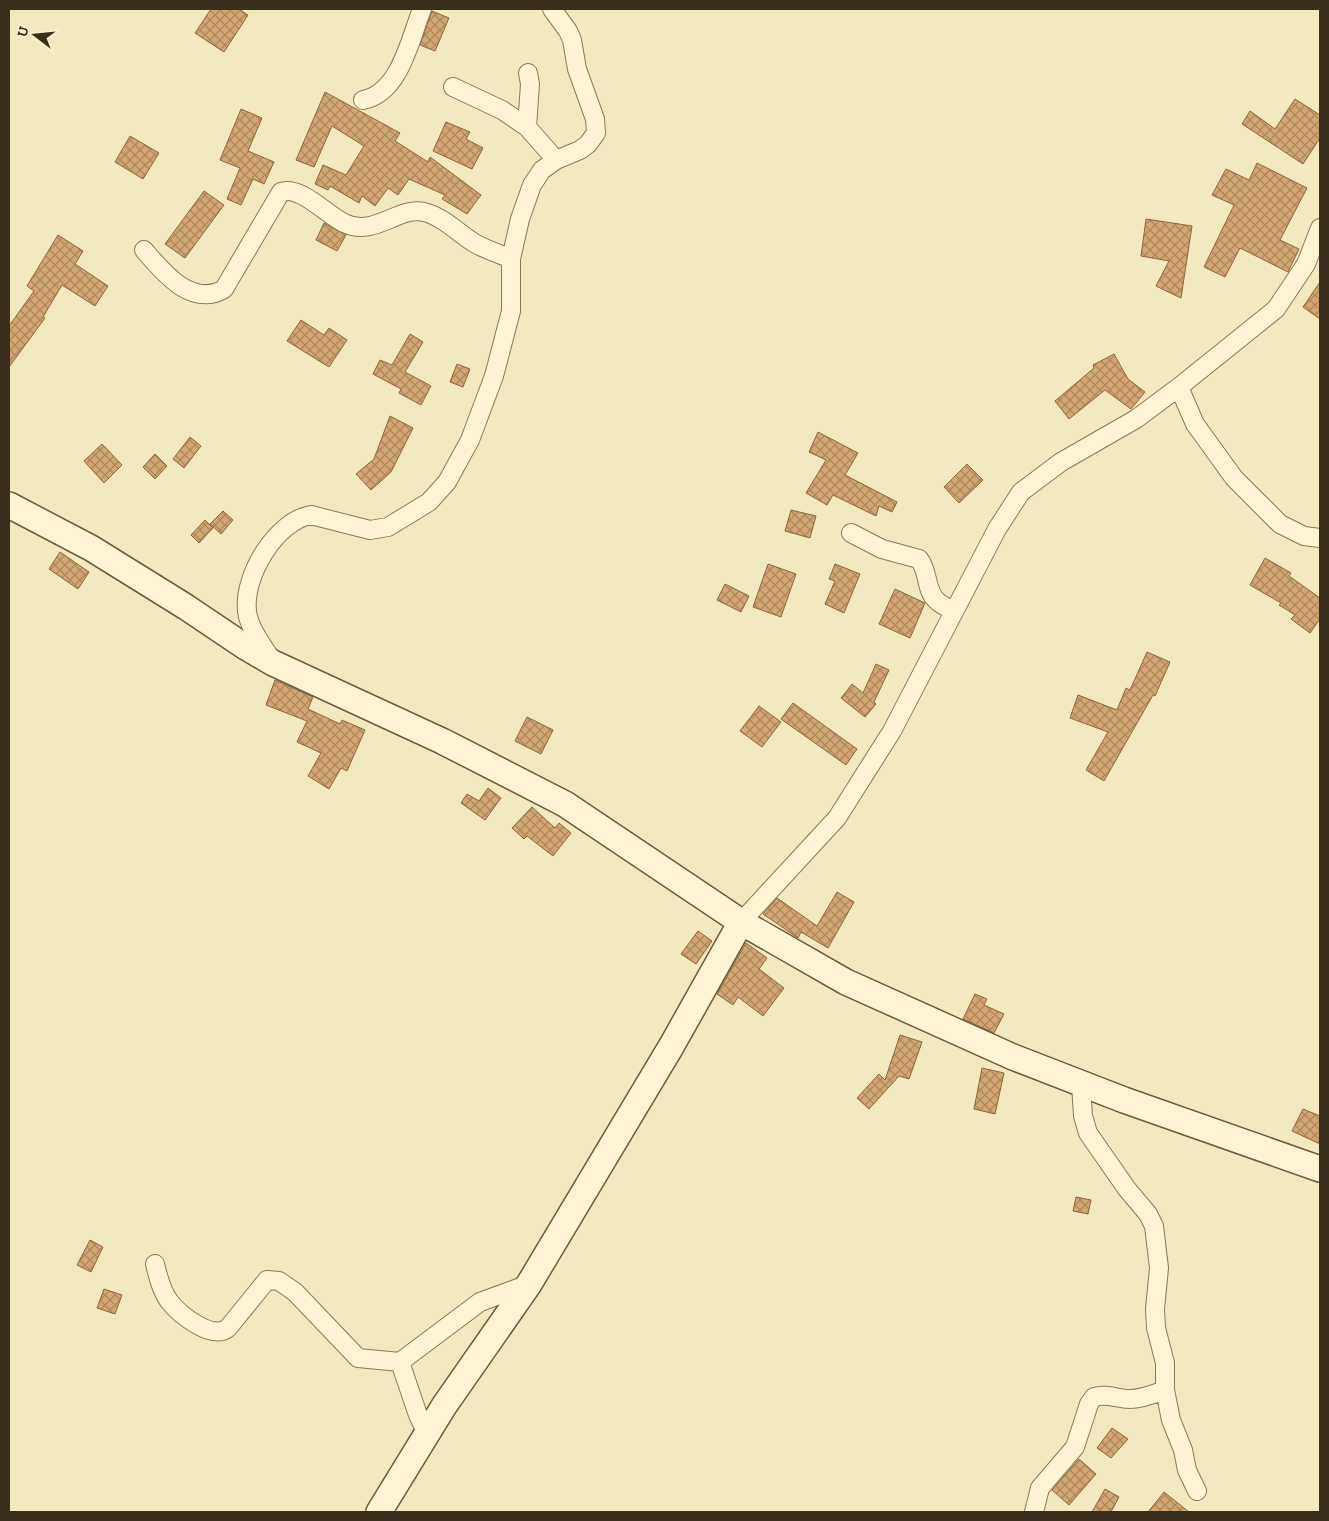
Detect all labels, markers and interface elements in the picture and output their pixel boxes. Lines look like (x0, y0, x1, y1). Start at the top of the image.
north arrow (10, 10, 60, 60)
text: U (13, 24, 33, 39)

